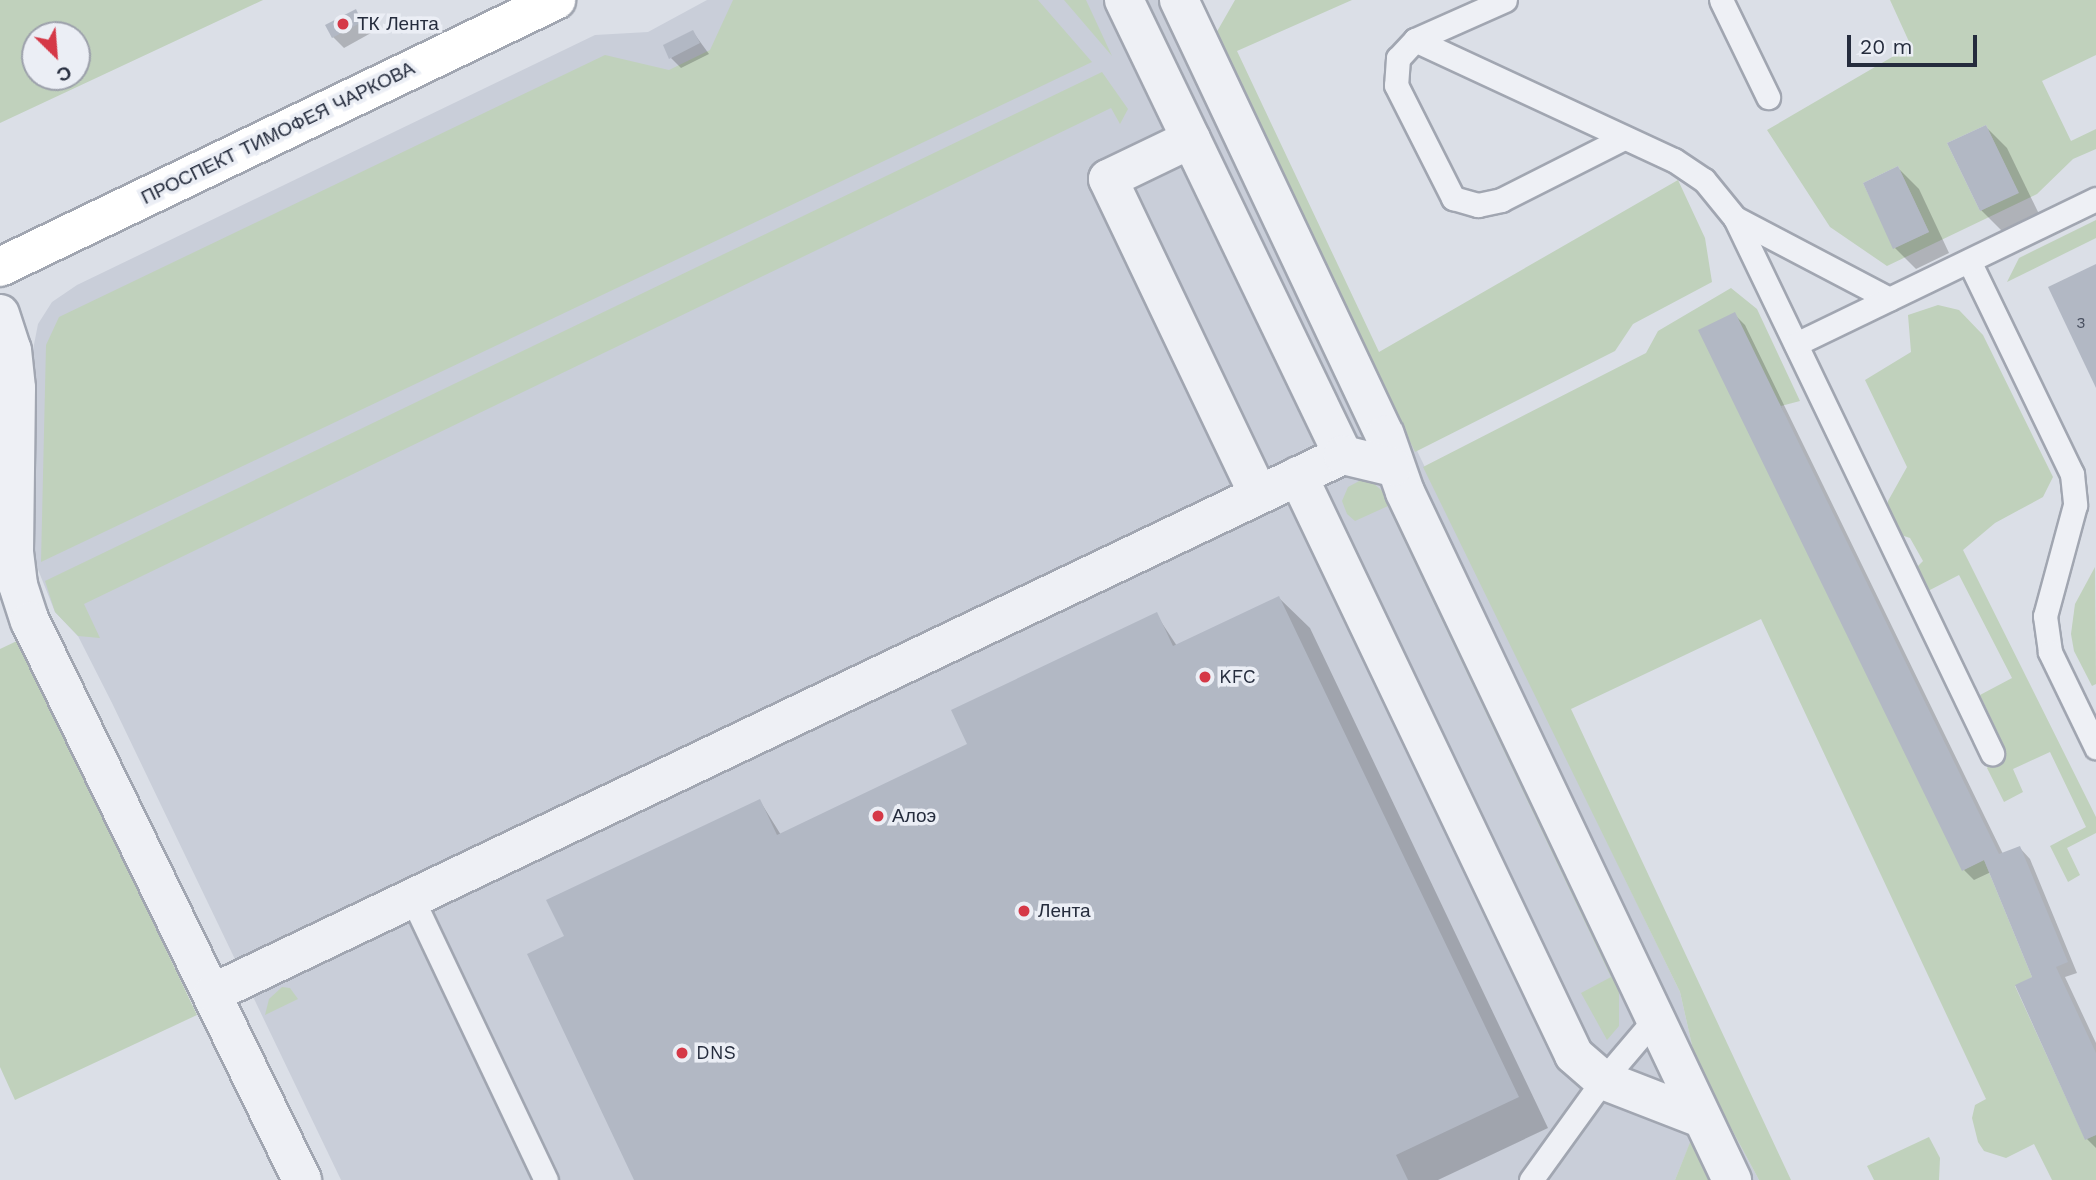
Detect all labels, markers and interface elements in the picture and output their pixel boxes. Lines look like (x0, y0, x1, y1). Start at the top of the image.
place label: ТК Лента (357, 13, 439, 35)
marker: ТК Лента (335, 16, 351, 32)
north arrow (21, 21, 91, 91)
scale bar (1851, 21, 1980, 65)
text: 20 m (1860, 34, 1912, 59)
street label: ПРОСПЕКТ ТИМОФЕЯ ЧАРКОВА (138, 57, 418, 209)
text: С (53, 60, 75, 87)
house number: 3 (2076, 313, 2086, 333)
place label: KFC (1219, 666, 1256, 688)
marker: KFC (1197, 669, 1213, 685)
place label: Алоэ (892, 805, 936, 827)
marker: Алоэ (870, 808, 886, 824)
place label: Лента (1038, 900, 1091, 922)
marker: Лента (1016, 903, 1032, 919)
place label: DNS (696, 1042, 736, 1064)
marker: DNS (674, 1045, 690, 1061)

